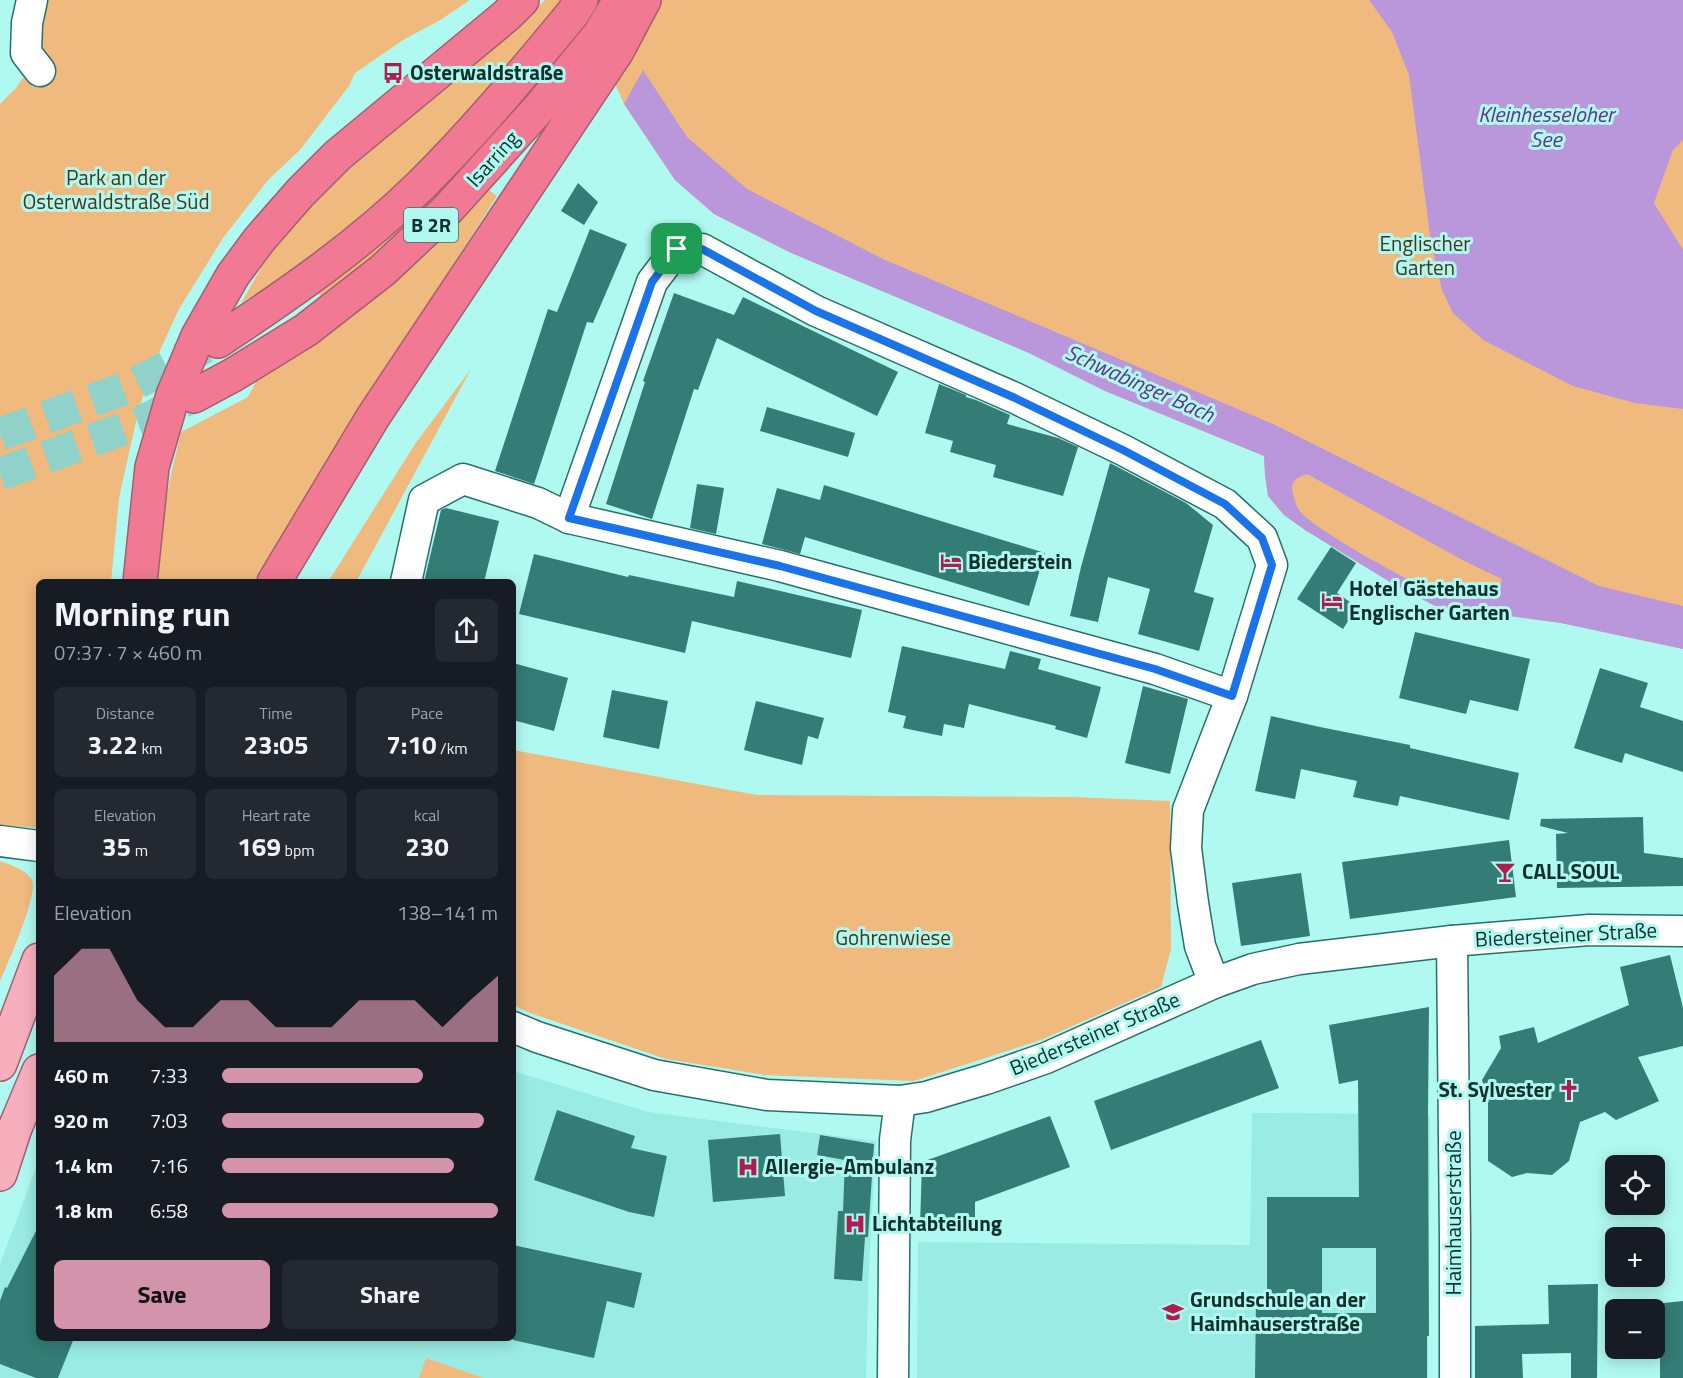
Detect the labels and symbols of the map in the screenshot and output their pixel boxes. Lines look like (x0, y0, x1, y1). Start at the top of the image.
place label: Osterwaldstraße (410, 56, 564, 88)
bus stop icon: Osterwaldstraße (381, 61, 405, 85)
water label: Kleinhesseloher See (1478, 97, 1617, 156)
street label: Isarring (458, 123, 527, 194)
park label: Park an der Osterwaldstraße Süd (22, 161, 210, 217)
road number: B 2R (404, 208, 458, 242)
pin (651, 223, 702, 274)
park label: Englischer Garten (1379, 227, 1471, 283)
water label: Schwabinger Bach (1060, 335, 1221, 431)
place label: Biederstein (968, 545, 1072, 577)
hotel icon: Biederstein (939, 550, 963, 574)
place label: Hotel Gästehaus Englischer Garten (1349, 572, 1510, 628)
hotel icon: Hotel Gästehaus Englischer Garten (1320, 589, 1344, 613)
place label: CALL SOUL (1522, 855, 1619, 887)
bar icon: CALL SOUL (1493, 860, 1517, 884)
street label: Biedersteiner Straße (1474, 913, 1658, 955)
park label: Gohrenwiese (835, 921, 951, 953)
street label: Biedersteiner Straße (1004, 983, 1185, 1083)
place label: St. Sylvester (1438, 1073, 1552, 1105)
church icon: St. Sylvester (1557, 1078, 1581, 1102)
street label: Haimhauserstraße (1437, 1130, 1469, 1296)
place label: Allergie-Ambulanz (765, 1150, 934, 1182)
hospital icon: Allergie-Ambulanz (736, 1155, 760, 1179)
place label: Lichtabteilung (872, 1207, 1002, 1239)
hospital icon: Lichtabteilung (843, 1212, 867, 1236)
place label: Grundschule an der Haimhauserstraße (1190, 1283, 1366, 1339)
school or university icon: Grundschule an der Haimhauserstraße (1161, 1300, 1185, 1324)

